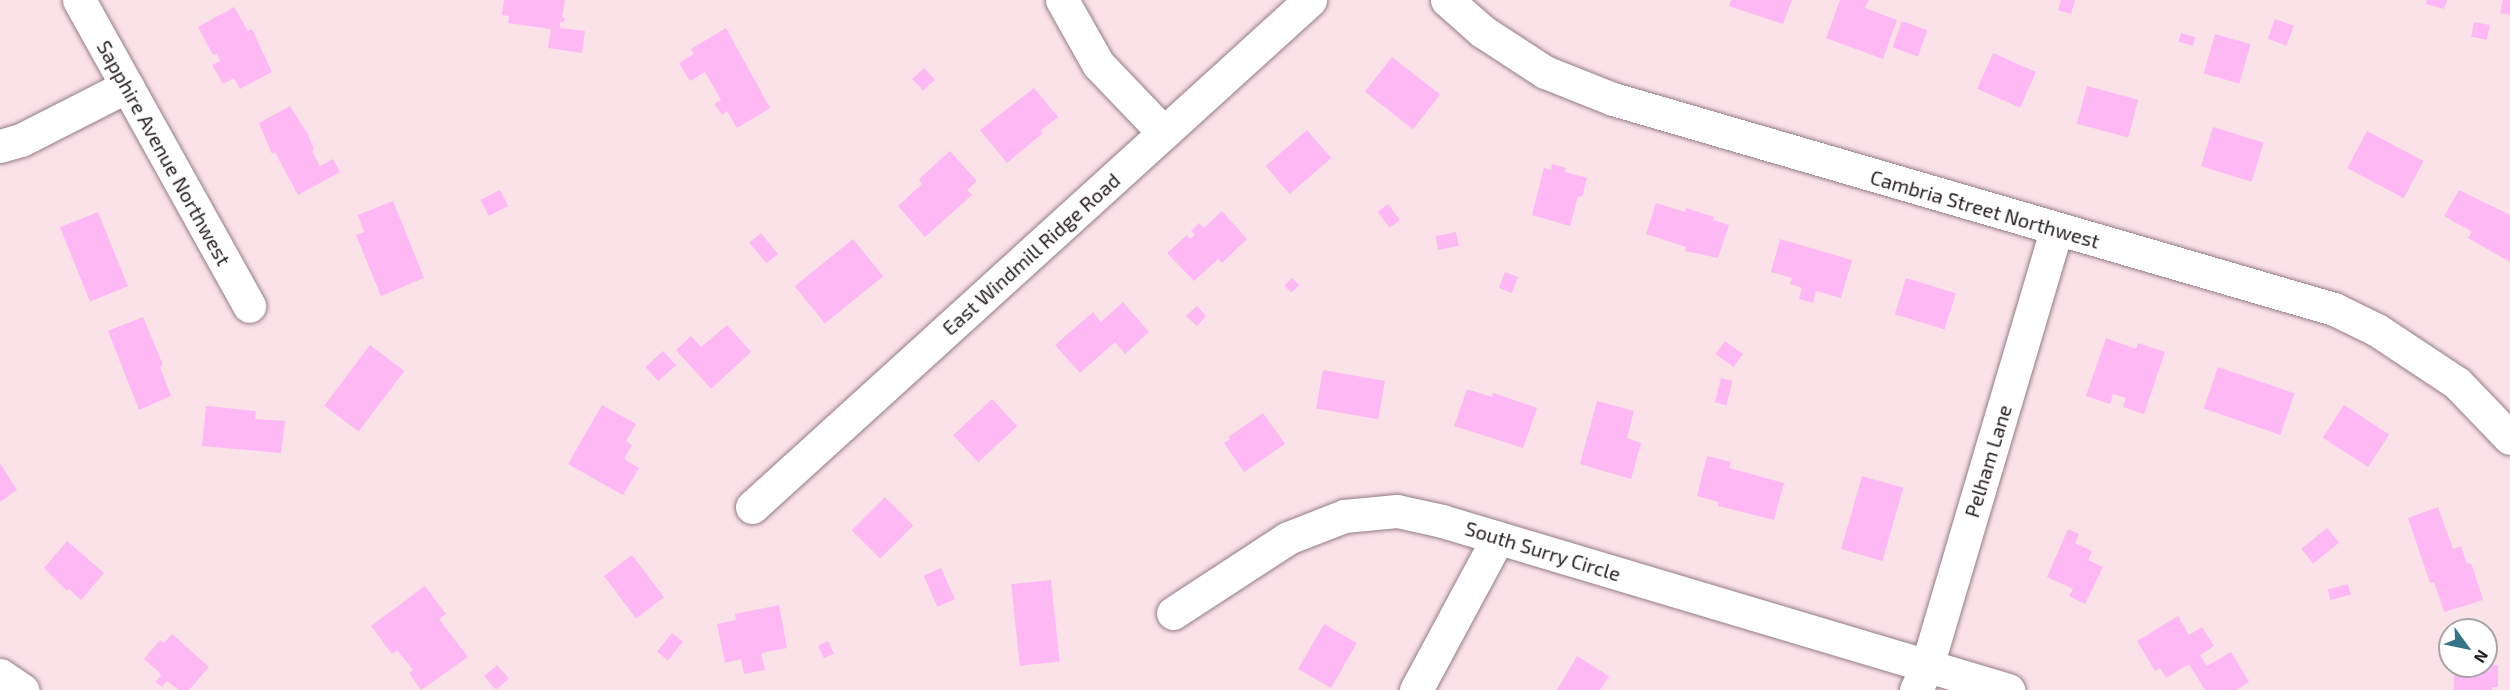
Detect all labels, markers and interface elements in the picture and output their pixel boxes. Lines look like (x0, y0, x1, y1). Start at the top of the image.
street label: Sapphire Avenue Northwest (92, 36, 236, 270)
street label: Cambria Street Northwest (1868, 165, 2102, 253)
street label: East Windmill Ridge Road (937, 168, 1125, 340)
street label: Pelham Lane (1959, 402, 2017, 520)
street label: South Surry Circle (1462, 516, 1624, 586)
north arrow (2438, 618, 2498, 678)
text: N (2471, 647, 2493, 667)

